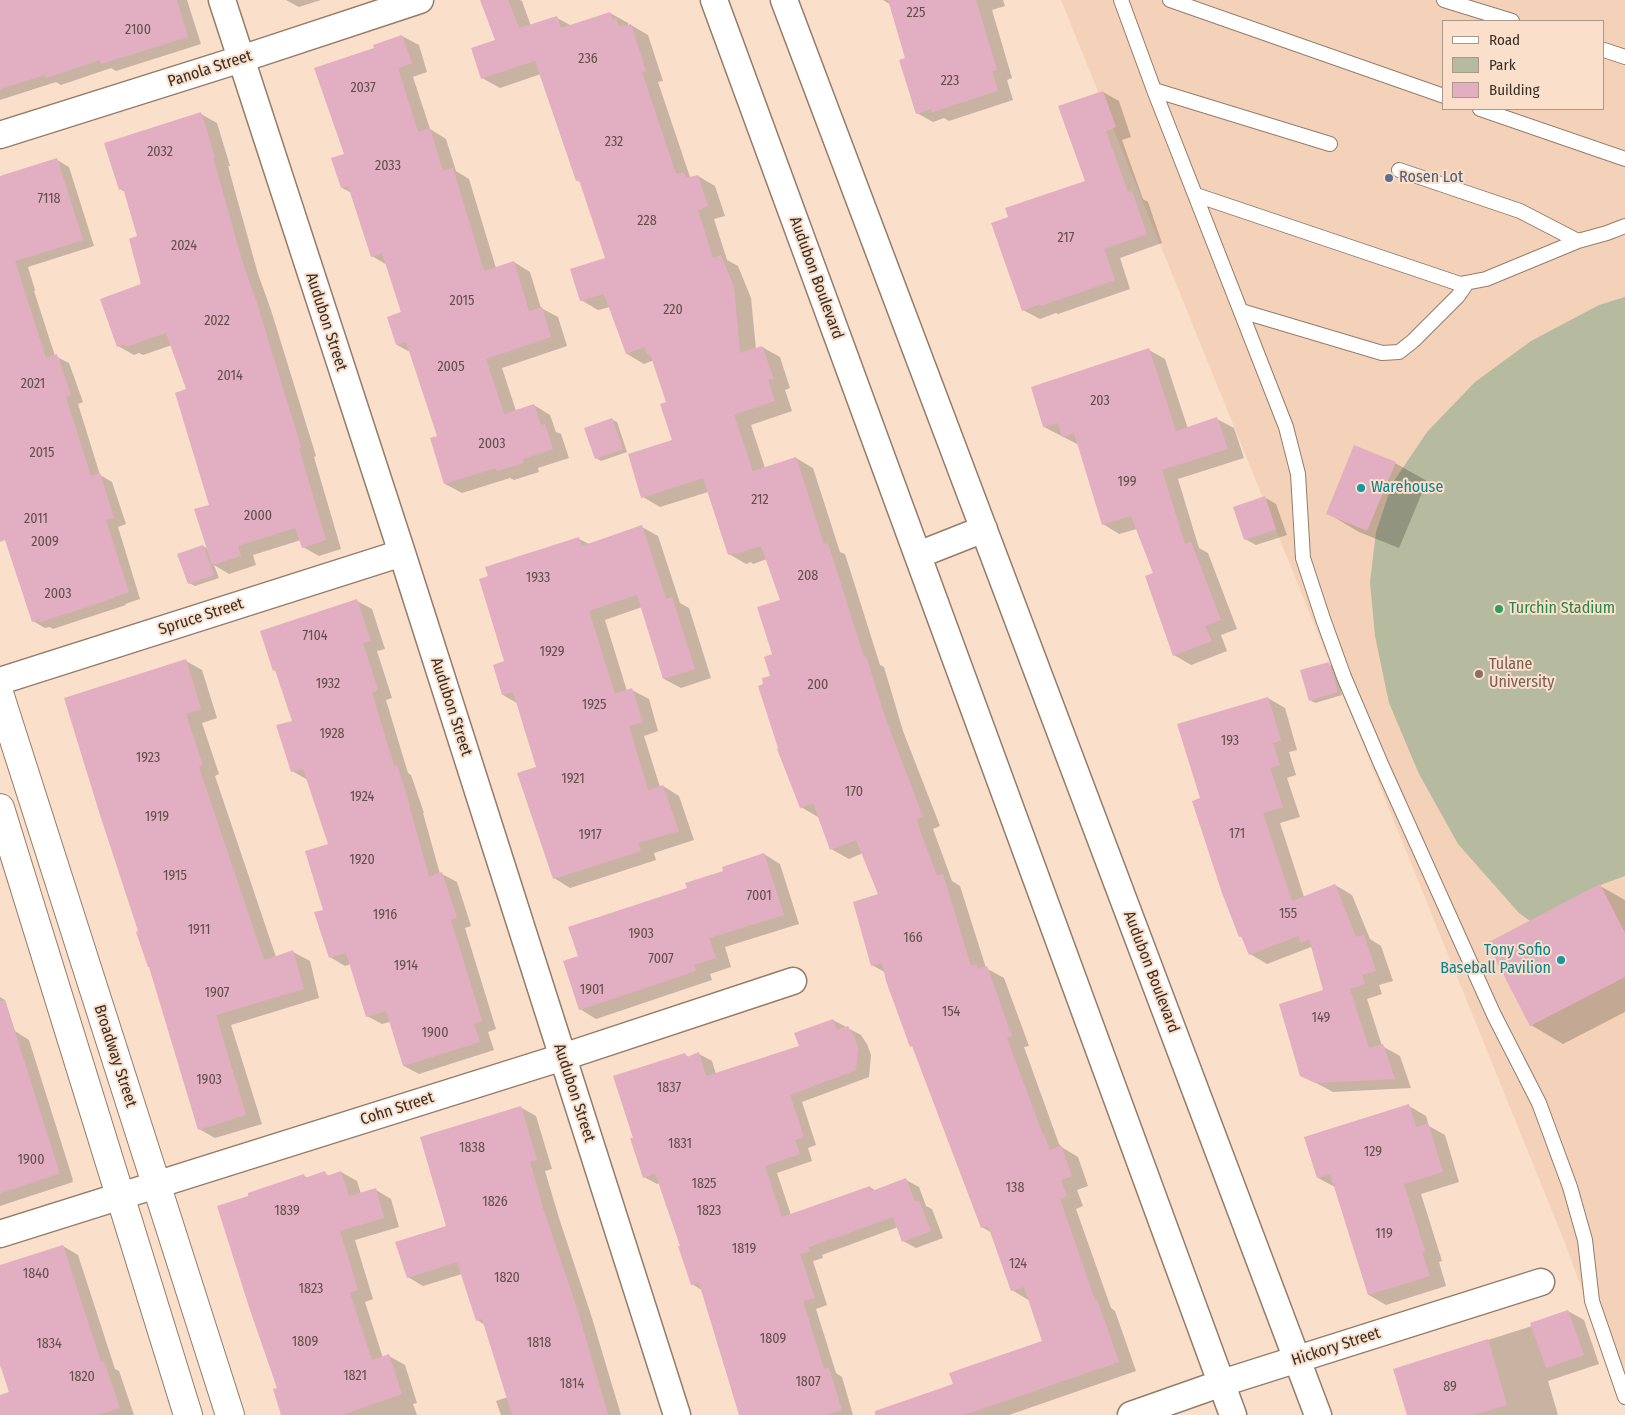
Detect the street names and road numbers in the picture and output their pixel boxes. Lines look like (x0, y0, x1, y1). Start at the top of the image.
street label: Panola Street (166, 46, 254, 92)
street label: Audubon Boulevard (785, 214, 847, 342)
street label: Audubon Street (301, 270, 351, 374)
street label: Spruce Street (156, 594, 246, 640)
street label: Audubon Street (426, 655, 476, 759)
street label: Audubon Boulevard (1119, 908, 1183, 1036)
street label: Broadway Street (89, 1002, 141, 1110)
street label: Audubon Street (549, 1041, 599, 1145)
street label: Cohn Street (358, 1088, 436, 1130)
street label: Hickory Street (1289, 1324, 1383, 1370)

